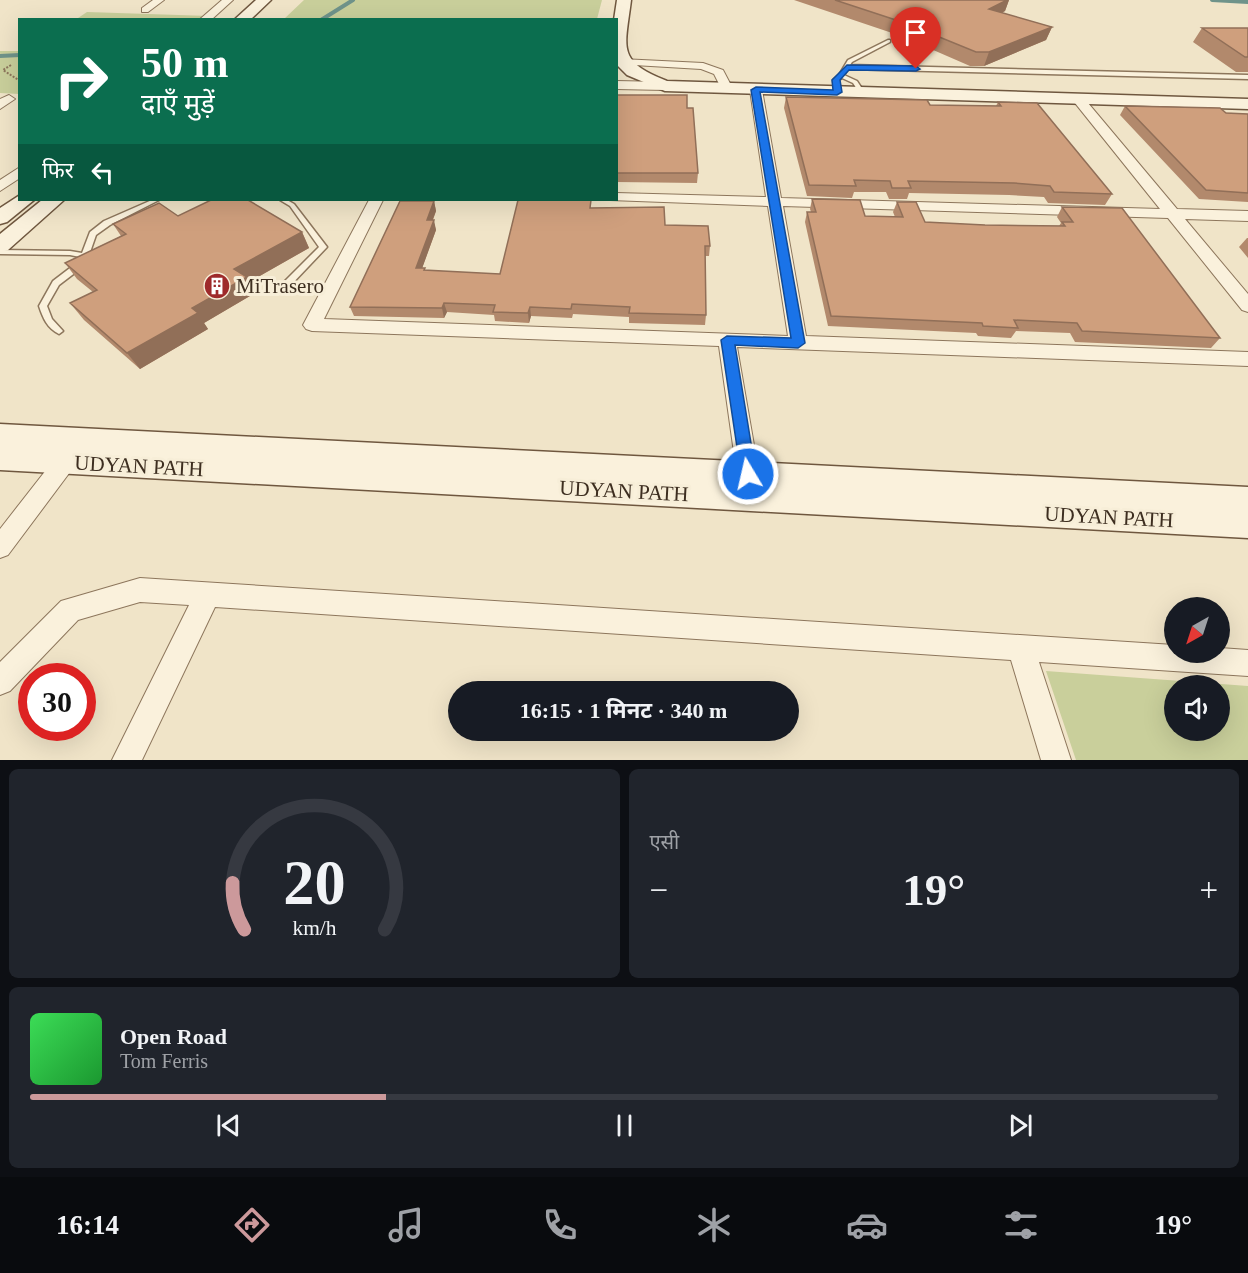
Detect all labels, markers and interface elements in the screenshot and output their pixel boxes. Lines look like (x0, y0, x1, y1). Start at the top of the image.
pin (890, 7, 941, 69)
icon: arrive (899, 16, 932, 49)
text: 50 m (141, 40, 229, 86)
icon: right (42, 42, 120, 120)
text: दाएँ मुड़ें (141, 89, 215, 119)
icon: left (86, 156, 119, 189)
text: फिर (42, 158, 74, 183)
building icon: MiTrasero (202, 271, 232, 301)
place label: MiTrasero (236, 274, 324, 298)
position arrow (716, 442, 780, 506)
street label: UDYAN PATH (74, 451, 204, 481)
street label: UDYAN PATH (559, 476, 689, 506)
street label: UDYAN PATH (1044, 502, 1174, 532)
north arrow (1164, 597, 1230, 663)
map controls (1164, 597, 1230, 741)
speed limit sign: 30 (18, 663, 96, 741)
button: sound (1164, 675, 1230, 741)
text: 16:15 · 1 मिनट · 340 m (520, 698, 727, 723)
text: एसी (650, 831, 679, 853)
text: 20 (283, 848, 345, 917)
text: 19° (902, 865, 965, 915)
text: − (650, 872, 668, 908)
text: + (1199, 872, 1218, 908)
text: km/h (292, 917, 337, 941)
text: Open Road (120, 1024, 227, 1049)
text: Tom Ferris (120, 1050, 208, 1072)
icon: previous (212, 1109, 245, 1142)
icon: pause (608, 1109, 641, 1142)
icon: next (1004, 1109, 1037, 1142)
icon: directions (231, 1204, 273, 1246)
icon: music (385, 1204, 427, 1246)
icon: phone (539, 1204, 581, 1246)
icon: climate (693, 1204, 735, 1246)
icon: car (846, 1204, 888, 1246)
icon: filters (1000, 1204, 1042, 1246)
text: 16:14 (56, 1210, 119, 1240)
text: 19° (1154, 1210, 1192, 1240)

